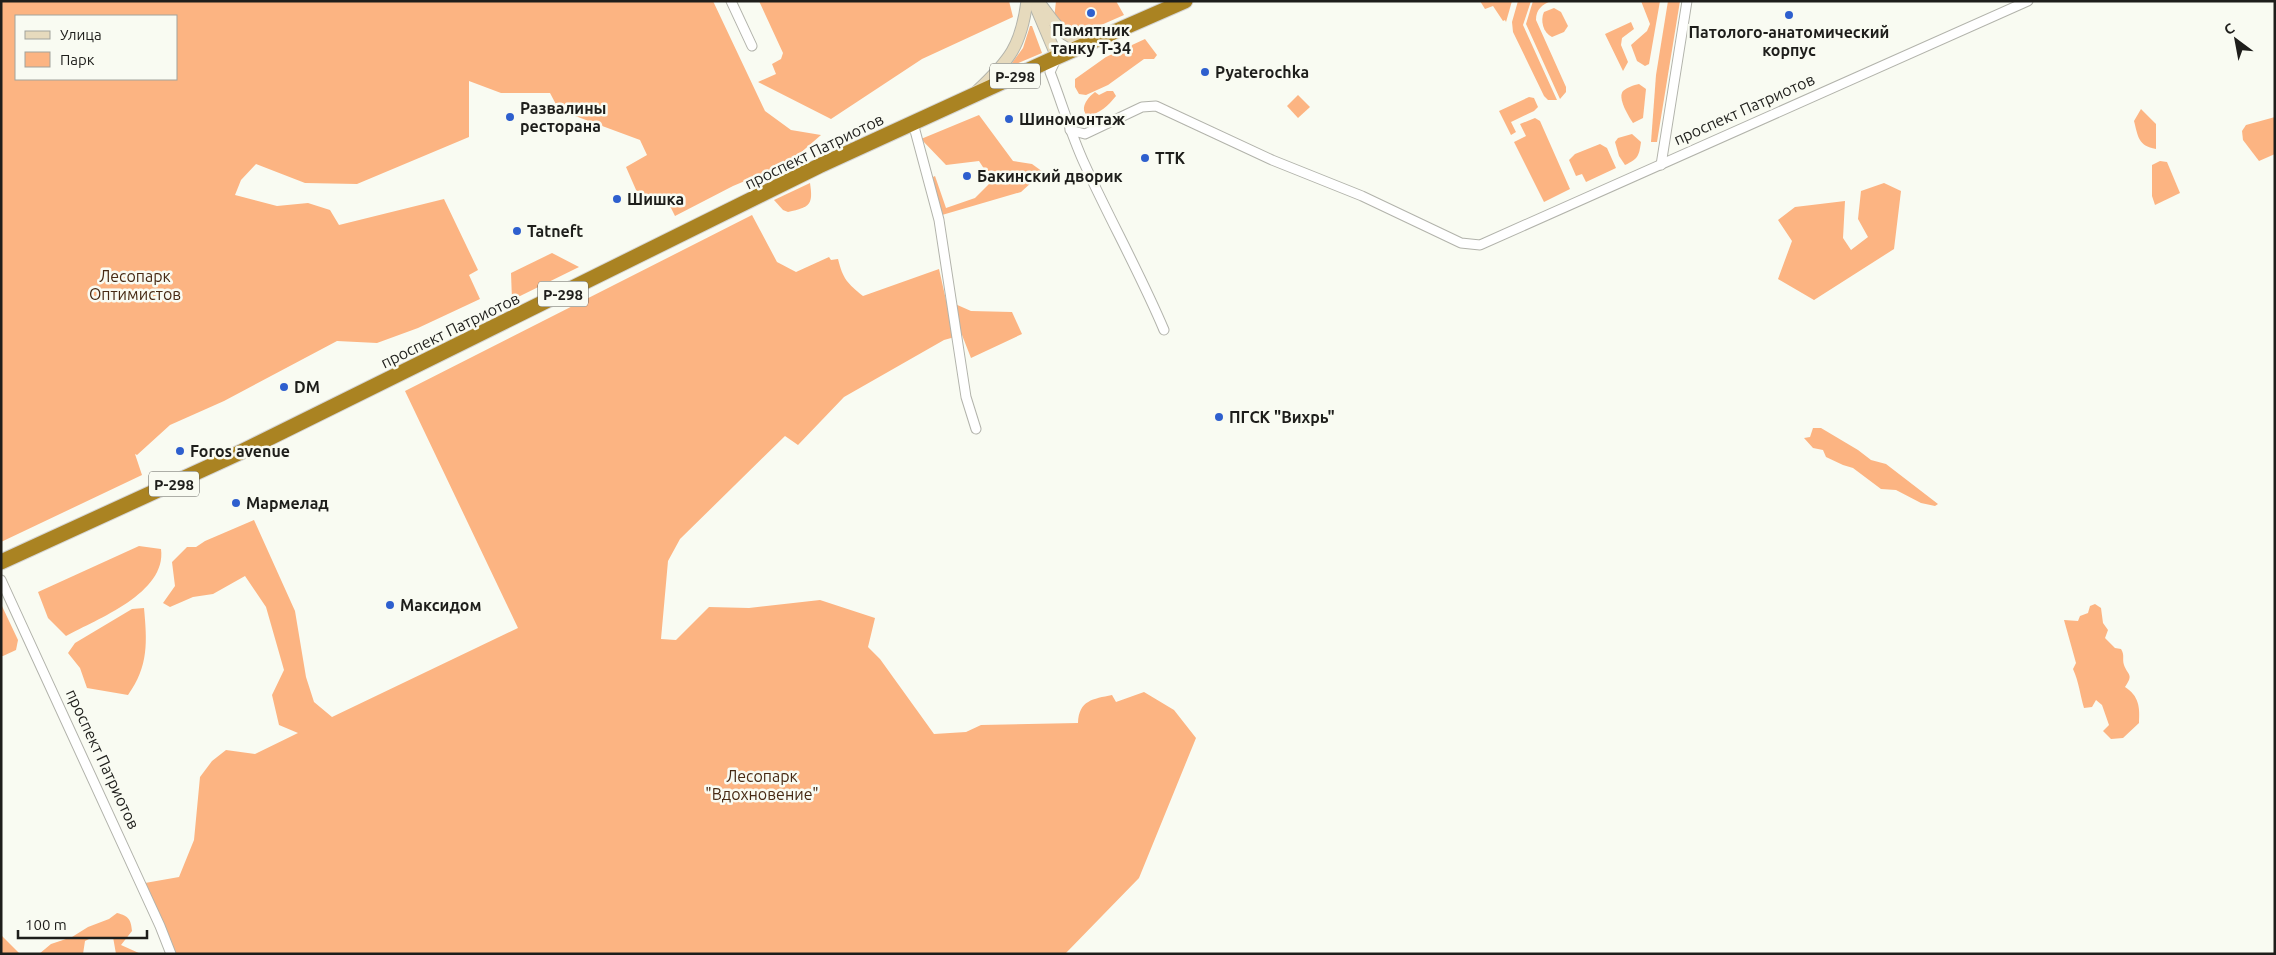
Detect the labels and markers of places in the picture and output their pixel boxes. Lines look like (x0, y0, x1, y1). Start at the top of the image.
marker: Памятник танку Т-34 (1085, 7, 1097, 19)
marker: Патолого-анатомический корпус (1783, 9, 1795, 21)
place label: Памятник танку Т-34 (1051, 21, 1131, 57)
place label: Патолого-анатомический корпус (1689, 23, 1889, 59)
place label: Pyaterochka (1215, 63, 1309, 81)
marker: Pyaterochka (1199, 66, 1211, 78)
place label: Развалины ресторана (520, 99, 606, 135)
place label: Шиномонтаж (1019, 110, 1125, 128)
marker: Развалины ресторана (504, 111, 516, 123)
marker: Шиномонтаж (1003, 113, 1015, 125)
place label: ТТК (1155, 149, 1186, 167)
marker: ТТК (1139, 152, 1151, 164)
place label: Бакинский дворик (977, 167, 1123, 185)
marker: Бакинский дворик (961, 170, 973, 182)
place label: Шишка (627, 190, 684, 208)
marker: Шишка (611, 193, 623, 205)
place label: Tatneft (527, 222, 583, 240)
marker: Tatneft (511, 225, 523, 237)
place label: DM (294, 378, 320, 396)
marker: DM (278, 381, 290, 393)
place label: ПГСК "Вихрь" (1229, 408, 1335, 426)
marker: ПГСК "Вихрь" (1213, 411, 1225, 423)
place label: Foros avenue (190, 442, 290, 460)
marker: Foros avenue (174, 445, 186, 457)
place label: Мармелад (246, 494, 329, 512)
marker: Мармелад (230, 497, 242, 509)
place label: Максидом (400, 596, 482, 614)
marker: Максидом (384, 599, 396, 611)

